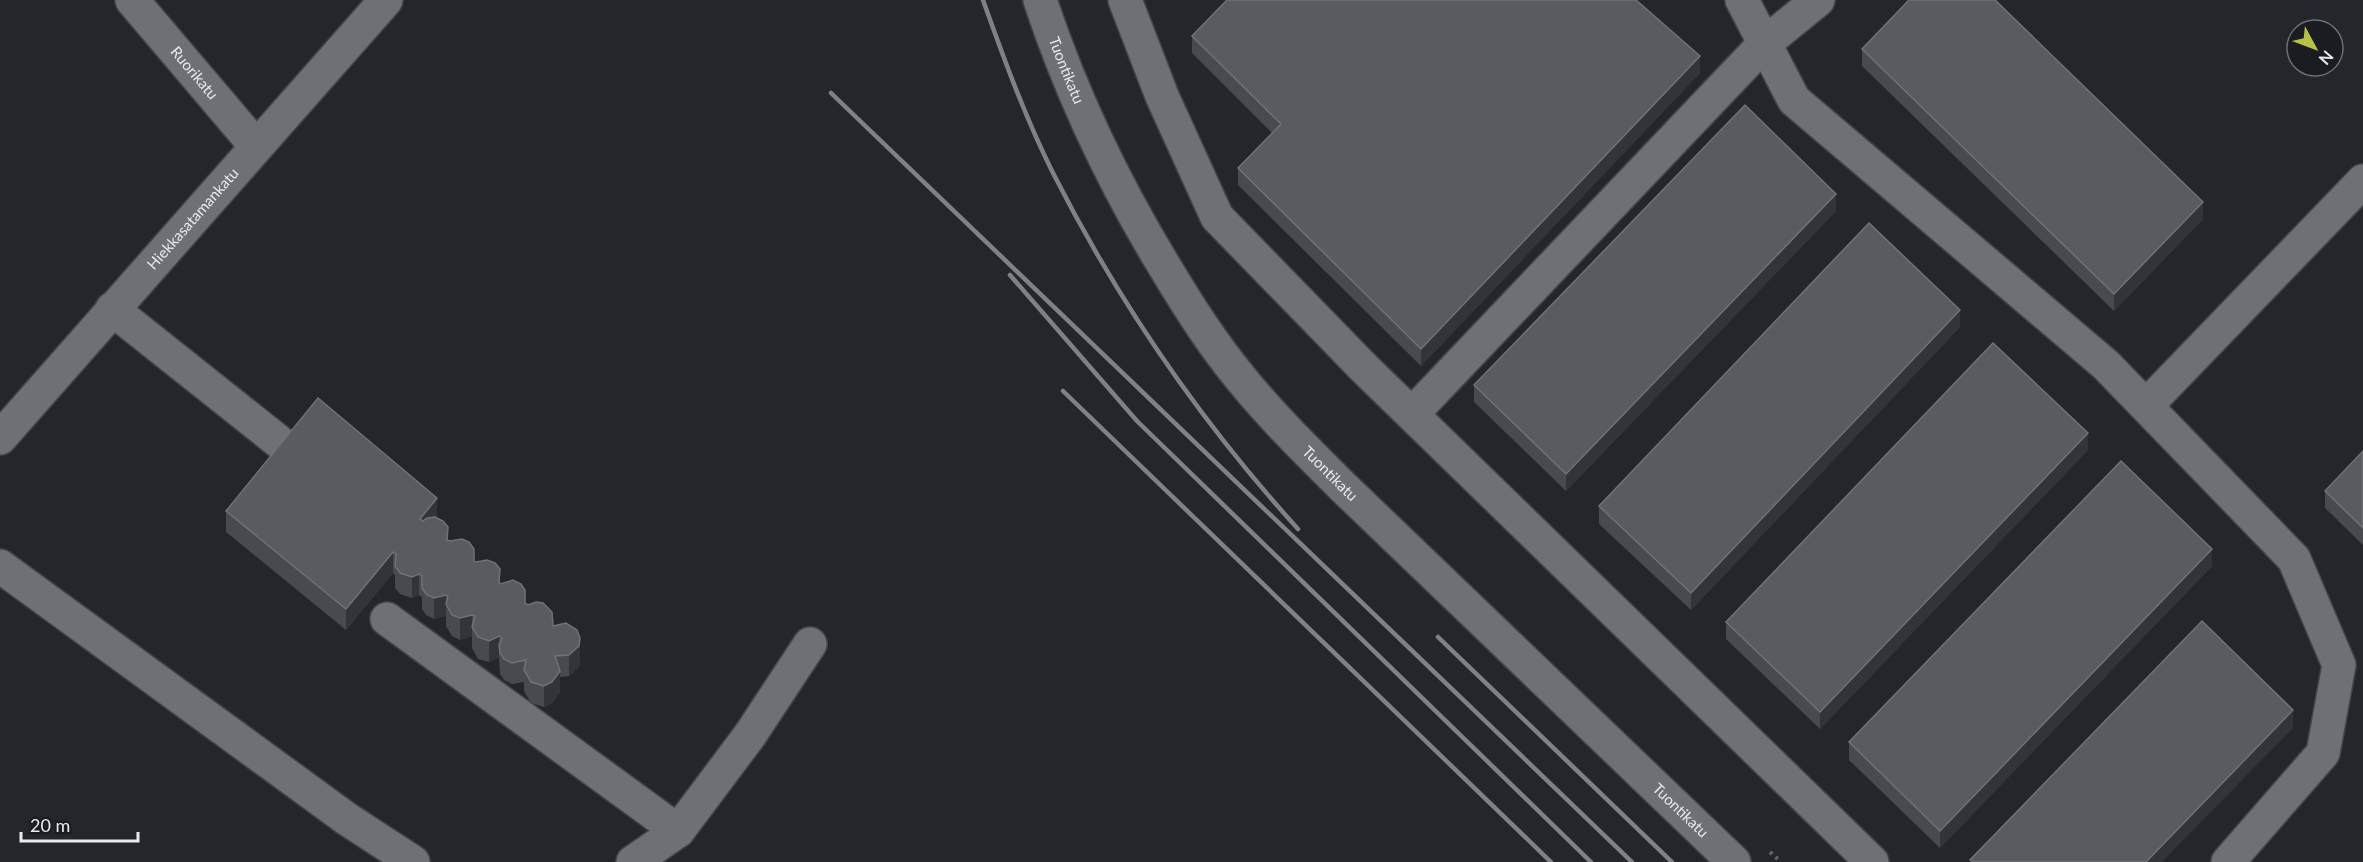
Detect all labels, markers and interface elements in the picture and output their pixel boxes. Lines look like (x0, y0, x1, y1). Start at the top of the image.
north arrow (2285, 18, 2345, 78)
street label: Tuontikatu (1046, 34, 1089, 106)
street label: Ruorikatu (167, 42, 222, 103)
text: N (2315, 47, 2338, 69)
street label: Hiekkasatamankatu (143, 164, 242, 273)
street label: Tuontikatu (1299, 442, 1362, 504)
street label: Tuontikatu (1649, 779, 1713, 841)
scale bar (21, 805, 138, 843)
text: 20 m (30, 814, 70, 836)

